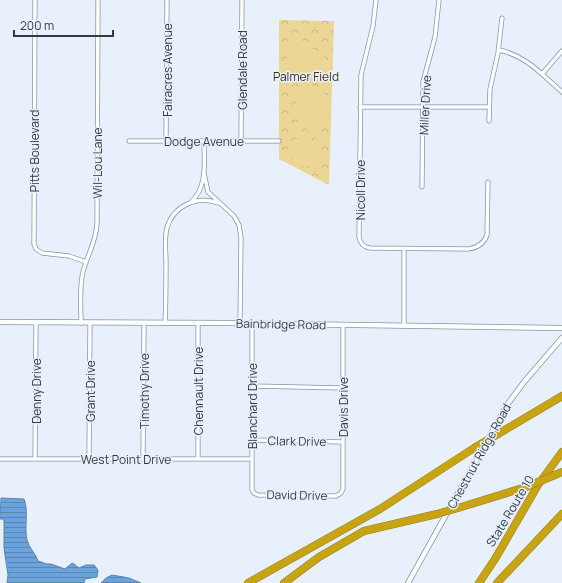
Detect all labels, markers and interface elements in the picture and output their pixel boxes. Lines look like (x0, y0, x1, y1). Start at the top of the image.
scale bar (14, 12, 113, 38)
text: 200 m (20, 17, 54, 34)
street label: Fairacres Avenue (159, 23, 176, 117)
street label: Glendale Road (234, 30, 251, 110)
park label: Palmer Field (273, 68, 339, 85)
street label: Miller Drive (415, 74, 435, 136)
street label: Pitts Boulevard (26, 110, 43, 192)
street label: Wil-Lou Lane (89, 127, 106, 199)
street label: Dodge Avenue (164, 133, 244, 150)
street label: Nicoll Drive (352, 160, 369, 220)
street label: Bainbridge Road (236, 315, 326, 333)
street label: Chennault Drive (190, 347, 207, 435)
street label: Timothy Drive (136, 353, 153, 429)
street label: Denny Drive (28, 358, 45, 424)
street label: Grant Drive (82, 360, 99, 422)
street label: Blanchard Drive (244, 363, 261, 449)
street label: Davis Drive (335, 377, 352, 437)
street label: Chestnut Ridge Road (443, 400, 515, 512)
street label: Clark Drive (267, 432, 327, 450)
street label: West Point Drive (81, 451, 171, 468)
street label: State Route 10 (482, 472, 538, 550)
street label: David Drive (266, 486, 328, 504)

